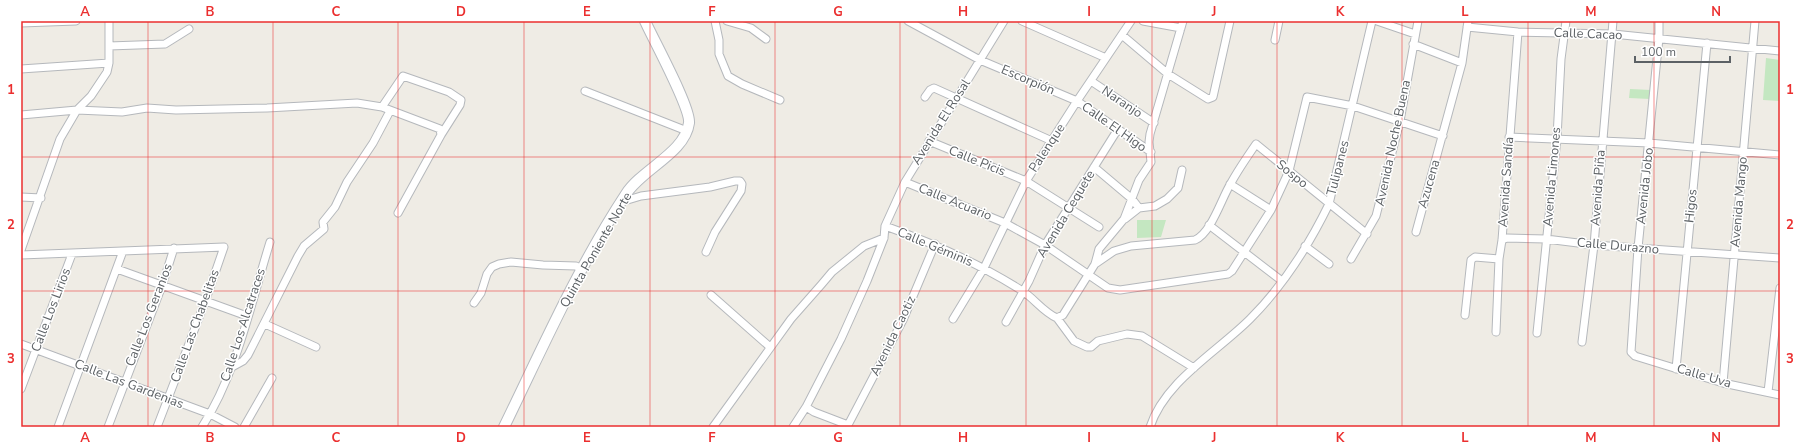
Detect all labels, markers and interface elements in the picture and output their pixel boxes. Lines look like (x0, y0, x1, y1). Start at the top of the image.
text: A (80, 3, 90, 21)
text: B (206, 3, 215, 21)
text: C (332, 3, 341, 21)
text: D (456, 3, 466, 21)
text: E (583, 3, 591, 21)
text: F (708, 3, 716, 21)
text: G (833, 3, 843, 21)
text: H (958, 3, 968, 21)
text: I (1087, 3, 1091, 21)
text: J (1211, 3, 1216, 21)
text: K (1336, 3, 1345, 21)
text: L (1461, 3, 1469, 21)
text: M (1585, 3, 1597, 21)
text: N (1711, 3, 1721, 21)
street label: Calle Cacao (1553, 24, 1623, 44)
scale bar (1635, 38, 1730, 64)
text: 100 m (1641, 44, 1676, 60)
street label: Escorpión (998, 61, 1058, 99)
street label: Avenida El Rosal (907, 75, 975, 168)
street label: Avenida Noche Buena (1371, 78, 1415, 208)
text: 1 (7, 81, 15, 99)
text: 1 (1786, 81, 1794, 99)
street label: Naranjo (1098, 82, 1146, 122)
street label: Calle El Higo (1078, 98, 1150, 156)
street label: Palenque (1025, 120, 1069, 176)
street label: Avenida Limones (1539, 126, 1565, 228)
street label: Avenida Sandía (1494, 136, 1518, 228)
street label: Tulipanes (1322, 139, 1354, 197)
street label: Calle Picis (946, 141, 1008, 181)
street label: Avenida Jobo (1632, 147, 1658, 225)
street label: Avenida Piña (1586, 149, 1610, 227)
street label: Sospo (1272, 156, 1312, 192)
street label: Avenida Mango (1726, 156, 1752, 248)
street label: Azucena (1413, 158, 1445, 210)
street label: Avenida Cequete (1033, 167, 1099, 261)
street label: Calle Acuario (916, 179, 994, 225)
street label: Higos (1680, 188, 1702, 224)
street label: Quinta Poniente Norte (556, 189, 636, 311)
text: 2 (7, 216, 15, 234)
text: 2 (1786, 216, 1794, 234)
street label: Calle Géminis (894, 223, 976, 271)
street label: Calle Durazno (1576, 233, 1660, 259)
street label: Calle Los Geranios (121, 261, 177, 369)
street label: Calle Los Lirios (27, 266, 75, 354)
street label: Calle Los Alcatraces (216, 266, 270, 384)
street label: Calle Las Chabelitas (166, 267, 224, 385)
street label: Avenida Caotiz (866, 293, 920, 379)
text: 3 (7, 350, 15, 368)
text: 3 (1786, 350, 1794, 368)
street label: Calle Las Gardenias (72, 355, 186, 413)
street label: Calle Uva (1674, 360, 1734, 392)
text: A (80, 429, 90, 447)
text: B (206, 429, 215, 447)
text: C (332, 429, 341, 447)
text: D (456, 429, 466, 447)
text: E (583, 429, 591, 447)
text: F (708, 429, 716, 447)
text: G (833, 429, 843, 447)
text: H (958, 429, 968, 447)
text: I (1087, 429, 1091, 447)
text: J (1211, 429, 1216, 447)
text: K (1336, 429, 1345, 447)
text: L (1461, 429, 1469, 447)
text: M (1585, 429, 1597, 447)
text: N (1711, 429, 1721, 447)

